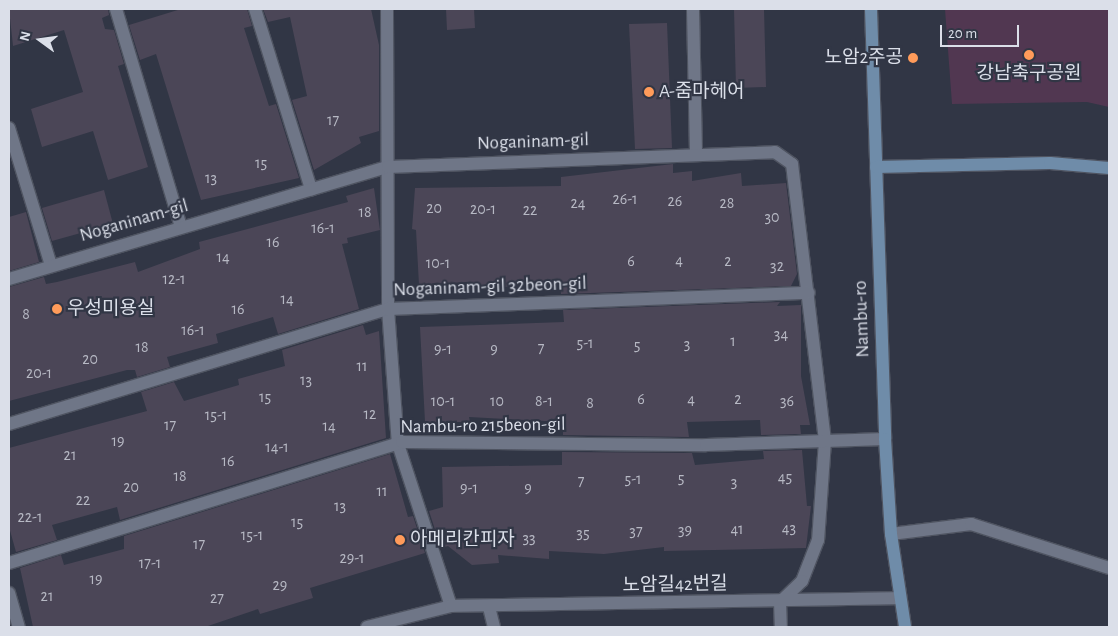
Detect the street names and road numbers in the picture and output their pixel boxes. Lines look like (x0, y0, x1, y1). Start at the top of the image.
street label: Noganinam-gil (477, 129, 589, 155)
street label: Noganinam-gil (77, 195, 191, 247)
street label: Noganinam-gil 32beon-gil (393, 272, 587, 302)
street label: Nambu-ro (849, 280, 875, 358)
street label: Nambu-ro 215beon-gil (400, 413, 566, 439)
street label: 노암길42번길 (622, 573, 728, 597)

